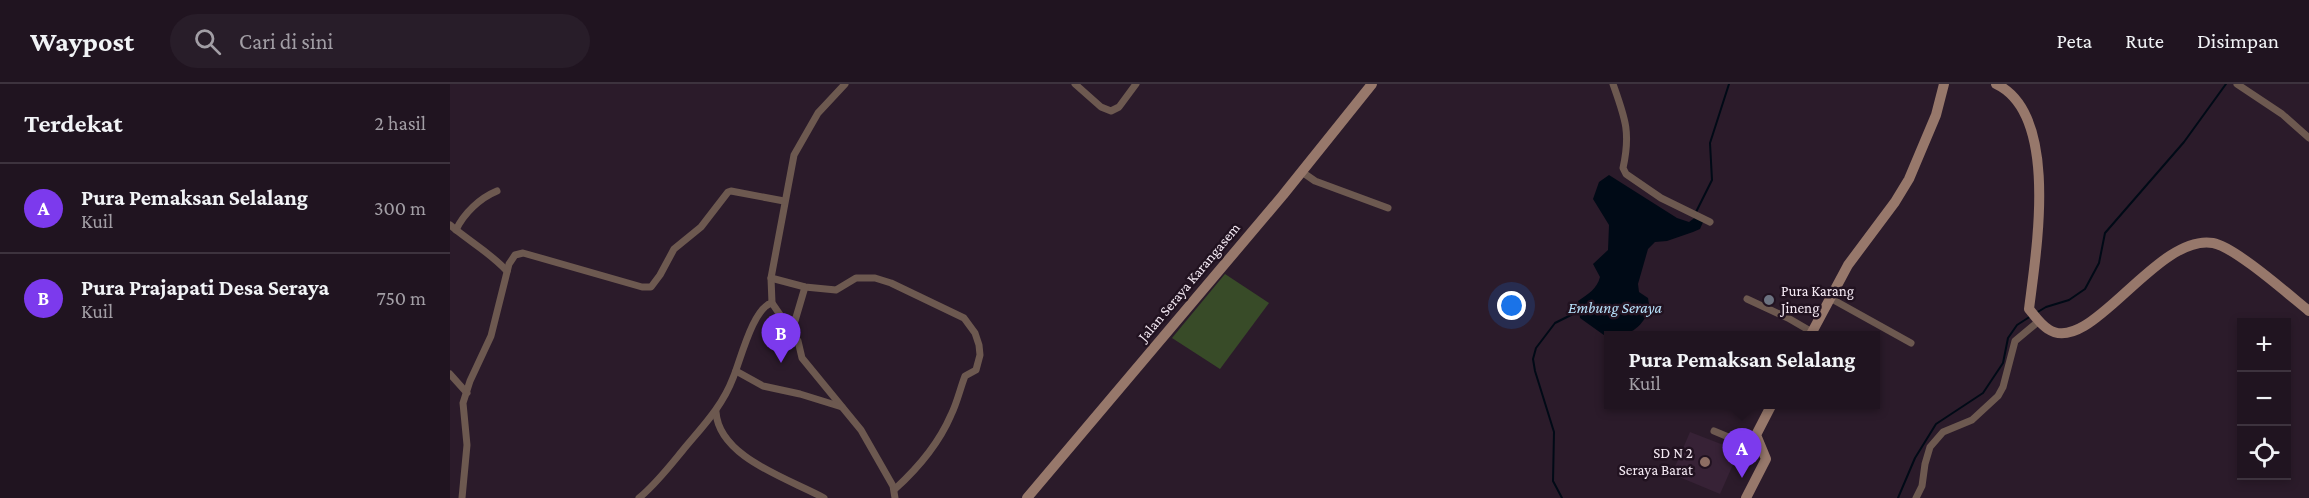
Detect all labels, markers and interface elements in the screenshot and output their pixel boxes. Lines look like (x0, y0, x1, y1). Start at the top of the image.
search box (170, 14, 590, 68)
icon: search (191, 25, 224, 58)
text: Waypost (30, 26, 134, 57)
text: Cari di sini (239, 29, 333, 54)
text: Peta (2056, 29, 2092, 53)
text: Rute (2125, 29, 2164, 53)
text: Disimpan (2197, 29, 2279, 53)
text: Terdekat (24, 109, 123, 138)
text: 2 hasil (374, 112, 426, 134)
text: Pura Pemaksan Selalang (81, 185, 308, 210)
text: A (38, 197, 49, 219)
text: 300 m (374, 197, 426, 219)
text: Kuil (81, 210, 113, 232)
street label: Jalan Seraya Karangasem (1134, 220, 1244, 347)
text: Pura Prajapati Desa Seraya (81, 275, 329, 300)
place label: Pura Karang Jineng (1779, 283, 1854, 317)
text: B (38, 287, 49, 309)
text: 750 m (376, 287, 426, 309)
your location (1497, 291, 1526, 320)
marker: Pura Karang Jineng (1762, 293, 1776, 307)
water label: Embung Seraya (1568, 299, 1663, 317)
text: Kuil (81, 300, 113, 322)
pin: B (762, 314, 800, 363)
map controls (2237, 318, 2291, 480)
button: + (2237, 318, 2291, 372)
popup (1604, 331, 1880, 409)
text: Pura Pemaksan Selalang (1629, 347, 1855, 372)
text: Kuil (1629, 372, 1661, 394)
button: − (2237, 372, 2291, 426)
button: locate (2237, 426, 2291, 480)
pin: A (1722, 428, 1762, 478)
place label: SD N 2 Seraya Barat (1619, 445, 1694, 479)
marker: SD N 2 Seraya Barat (1698, 455, 1712, 469)

